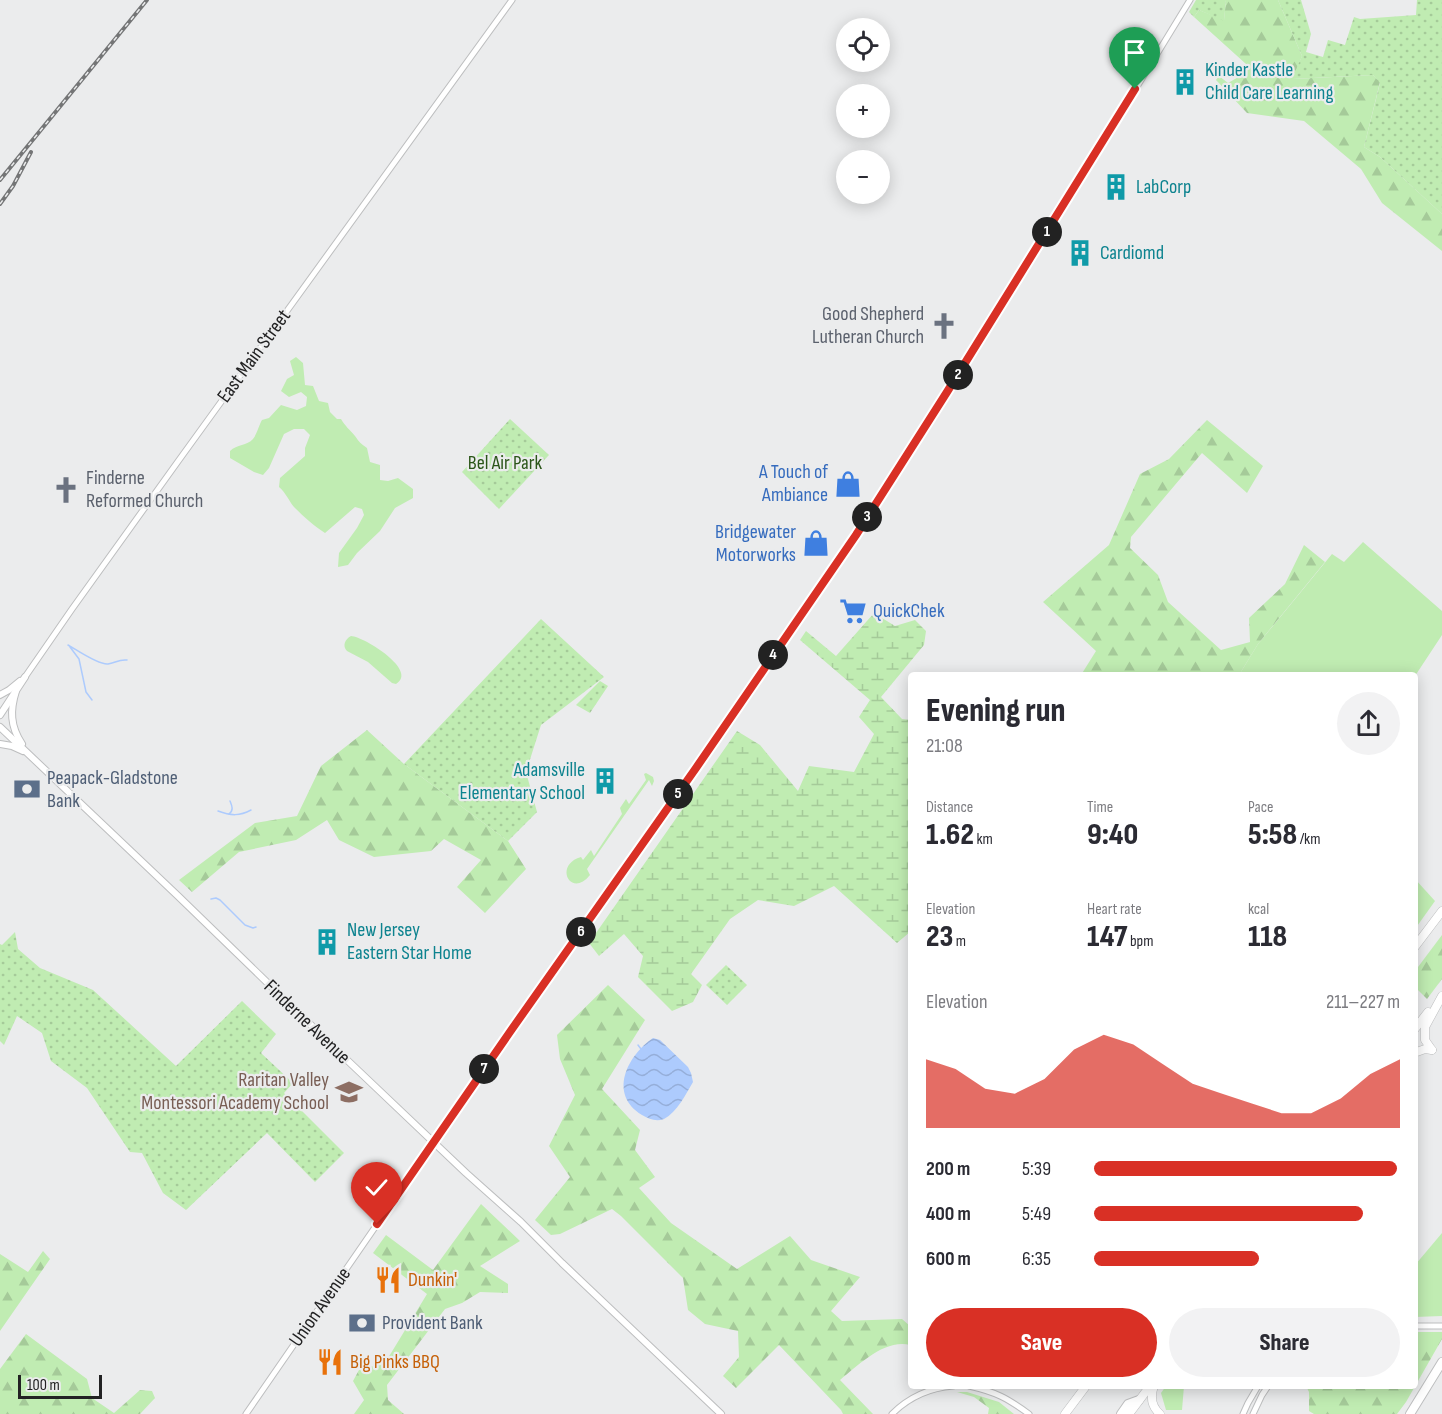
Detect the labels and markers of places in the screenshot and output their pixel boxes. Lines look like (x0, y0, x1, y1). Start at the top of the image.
pin (1109, 27, 1160, 89)
place label: Kinder Kastle Child Care Learning (1205, 58, 1333, 105)
building icon: Kinder Kastle Child Care Learning (1170, 67, 1200, 97)
building icon: LabCorp (1101, 172, 1131, 202)
place label: LabCorp (1136, 175, 1191, 199)
pin: 1 (1032, 217, 1062, 247)
building icon: Cardiomd (1065, 238, 1095, 268)
place label: Cardiomd (1100, 241, 1164, 265)
place label: Good Shepherd Lutheran Church (812, 302, 924, 349)
church icon: Good Shepherd Lutheran Church (929, 311, 959, 341)
pin: 2 (943, 360, 973, 390)
place label: A Touch of Ambiance (758, 460, 828, 507)
place label: Finderne Reformed Church (86, 466, 203, 513)
shop icon: A Touch of Ambiance (833, 469, 863, 499)
church icon: Finderne Reformed Church (51, 475, 81, 505)
pin: 3 (852, 502, 882, 532)
place label: Bridgewater Motorworks (715, 520, 796, 567)
shop icon: Bridgewater Motorworks (801, 528, 831, 558)
supermarket icon: QuickChek (838, 596, 868, 626)
place label: QuickChek (873, 599, 945, 623)
pin: 4 (758, 640, 788, 670)
place label: Adamsville Elementary School (459, 758, 585, 805)
place label: Peapack-Gladstone Bank (47, 766, 178, 813)
building icon: Adamsville Elementary School (590, 766, 620, 796)
bank icon: Peapack-Gladstone Bank (12, 774, 42, 804)
pin: 5 (663, 779, 693, 809)
pin: 6 (566, 917, 596, 947)
place label: New Jersey Eastern Star Home (347, 918, 472, 965)
building icon: New Jersey Eastern Star Home (312, 927, 342, 957)
pin: 7 (469, 1054, 499, 1084)
place label: Raritan Valley Montessori Academy School (141, 1068, 329, 1115)
school or university icon: Raritan Valley Montessori Academy School (334, 1077, 364, 1107)
pin (351, 1162, 402, 1224)
restaurant icon: Dunkin' (373, 1265, 403, 1295)
place label: Dunkin' (408, 1268, 457, 1292)
bank icon: Provident Bank (347, 1308, 377, 1338)
place label: Provident Bank (382, 1311, 483, 1335)
restaurant icon: Big Pinks BBQ (315, 1347, 345, 1377)
place label: Big Pinks BBQ (350, 1350, 440, 1374)

